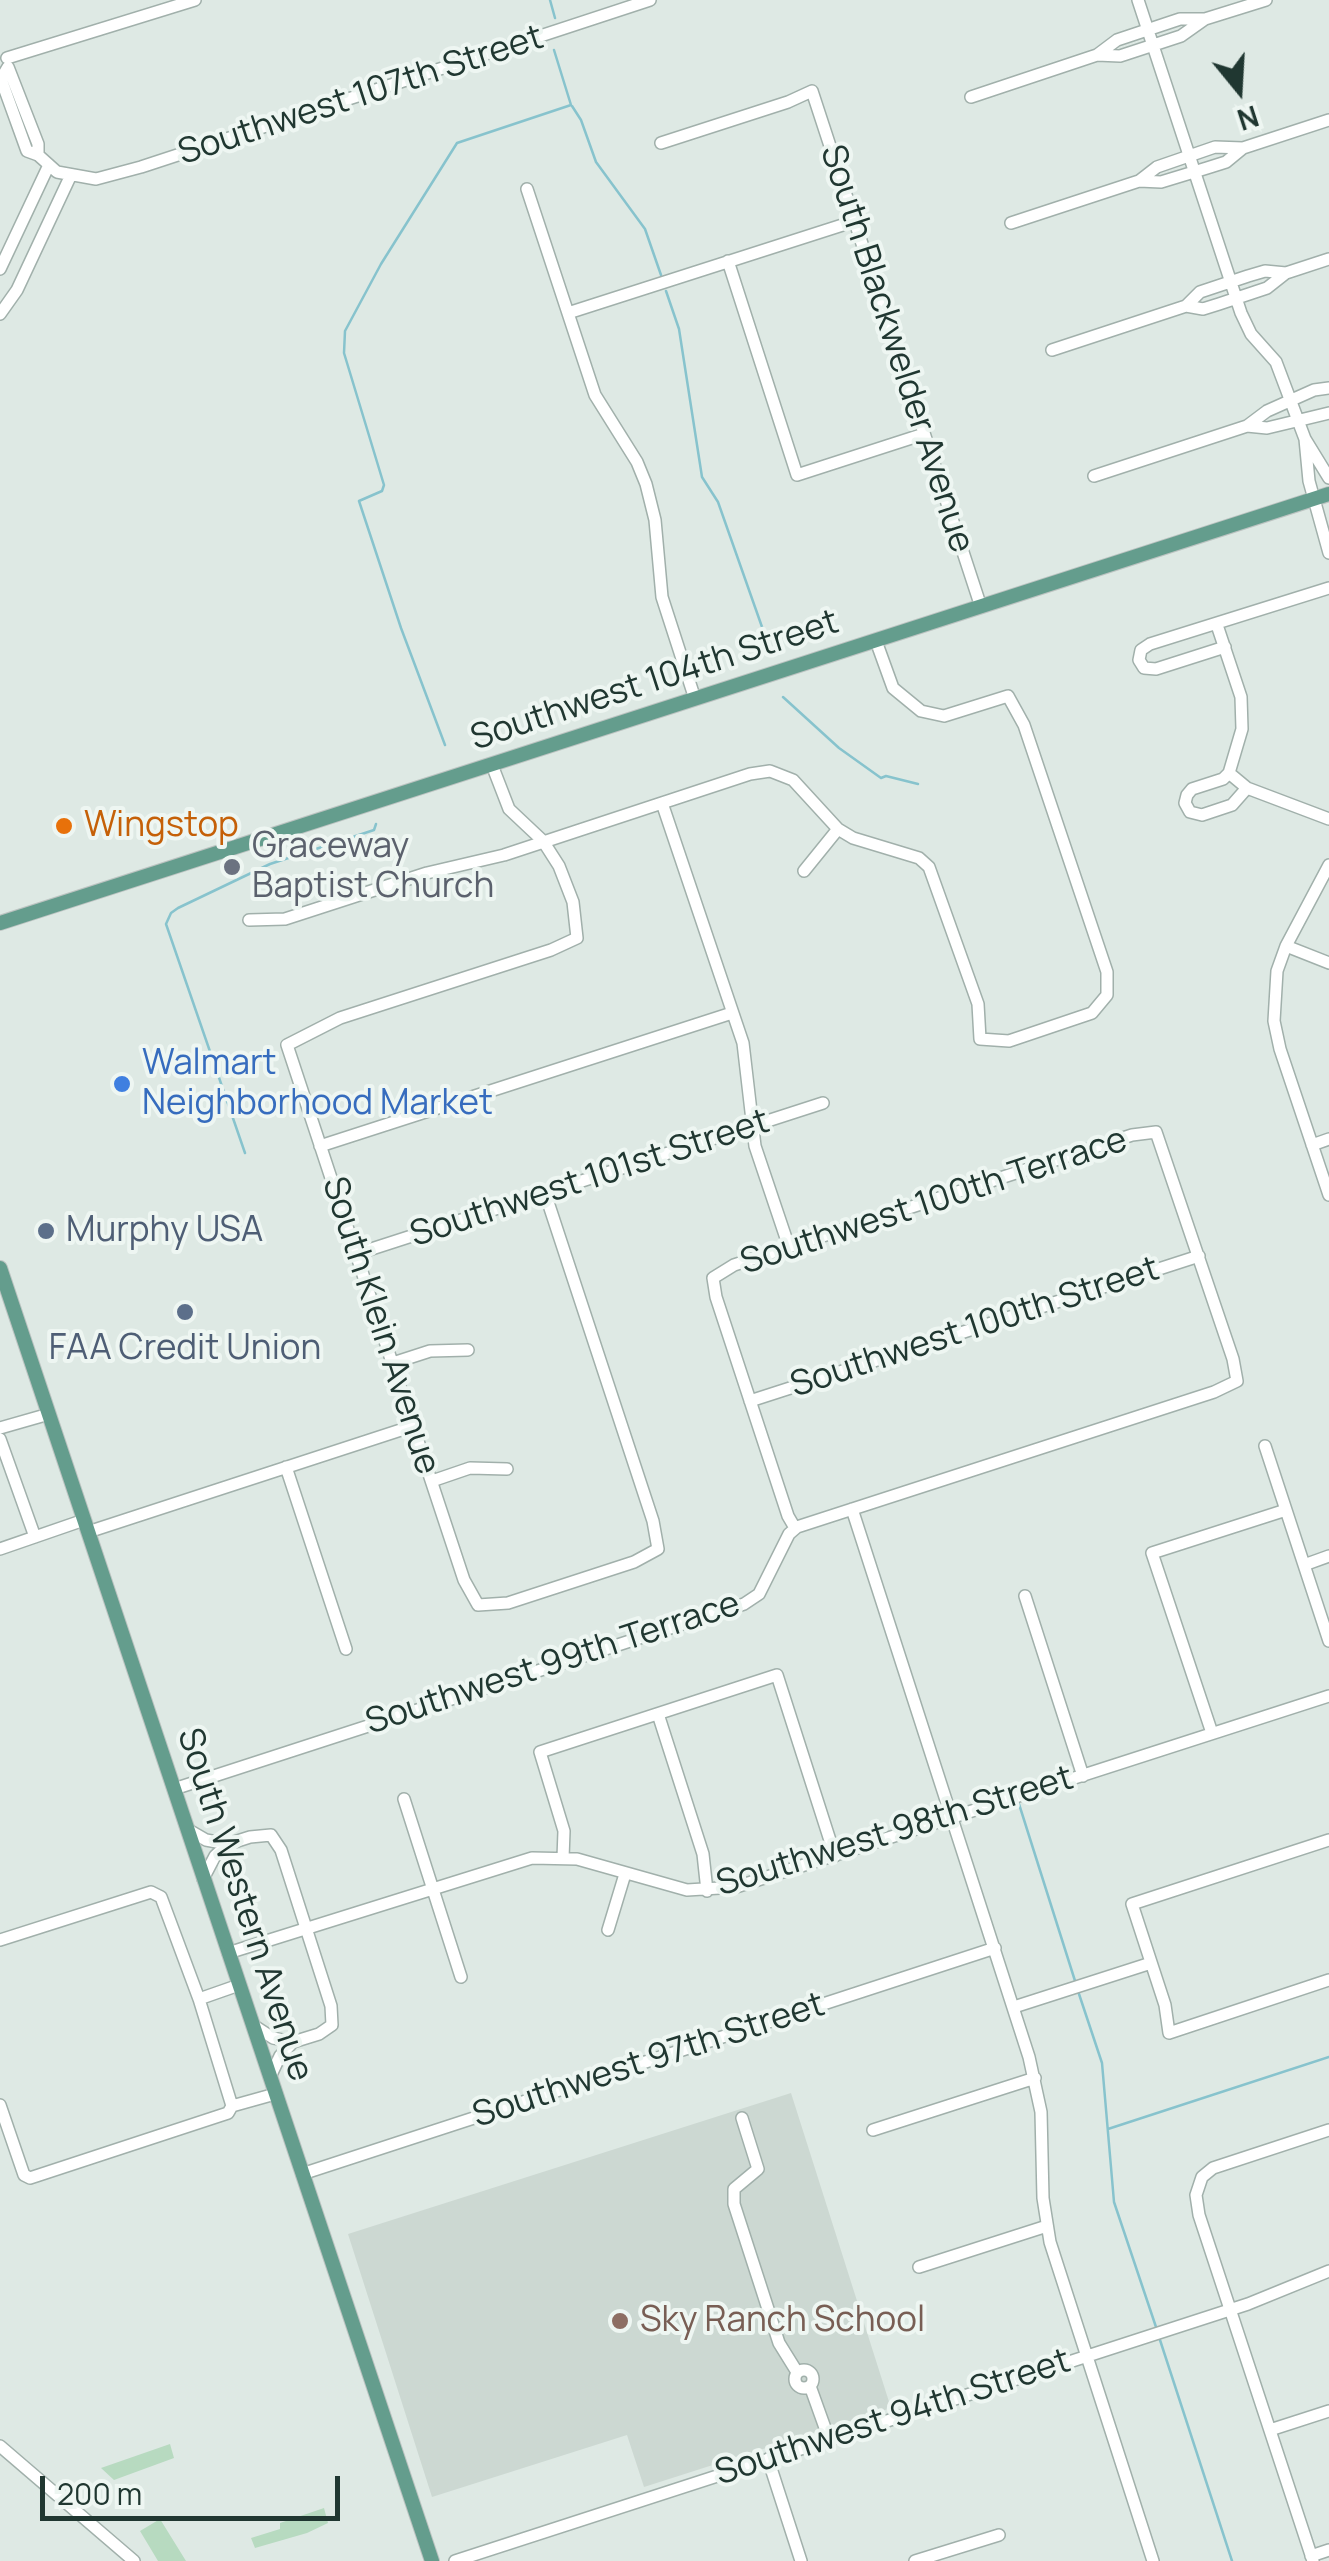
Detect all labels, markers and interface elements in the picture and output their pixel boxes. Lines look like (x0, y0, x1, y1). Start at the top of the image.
street label: Southwest 107th Street (173, 17, 549, 175)
north arrow (1189, 40, 1289, 140)
text: N (1233, 97, 1264, 140)
street label: South Blackwelder Avenue (810, 140, 982, 558)
street label: Southwest 104th Street (466, 602, 844, 760)
place label: Wingstop (84, 805, 239, 847)
marker: Wingstop (53, 815, 75, 837)
place label: Graceway Baptist Church (252, 826, 494, 908)
marker: Graceway Baptist Church (221, 856, 243, 878)
place label: Walmart Neighborhood Market (142, 1043, 493, 1125)
marker: Walmart Neighborhood Market (111, 1073, 133, 1095)
street label: Southwest 101st Street (405, 1101, 775, 1257)
street label: Southwest 100th Terrace (735, 1120, 1133, 1284)
street label: South Klein Avenue (312, 1172, 448, 1480)
place label: Murphy USA (66, 1210, 263, 1252)
marker: Murphy USA (35, 1220, 57, 1242)
street label: Southwest 100th Street (786, 1249, 1164, 1407)
marker: FAA Credit Union (174, 1301, 196, 1323)
place label: FAA Credit Union (49, 1328, 321, 1370)
street label: Southwest 99th Terrace (361, 1584, 745, 1744)
street label: South Western Avenue (167, 1723, 321, 2087)
street label: Southwest 98th Street (712, 1758, 1078, 1906)
street label: Southwest 97th Street (468, 1984, 830, 2138)
place label: Sky Ranch School (640, 2300, 925, 2342)
marker: Sky Ranch School (609, 2310, 631, 2332)
street label: Southwest 94th Street (710, 2341, 1076, 2495)
scale bar (45, 2456, 345, 2518)
text: 200 m (57, 2473, 142, 2514)

